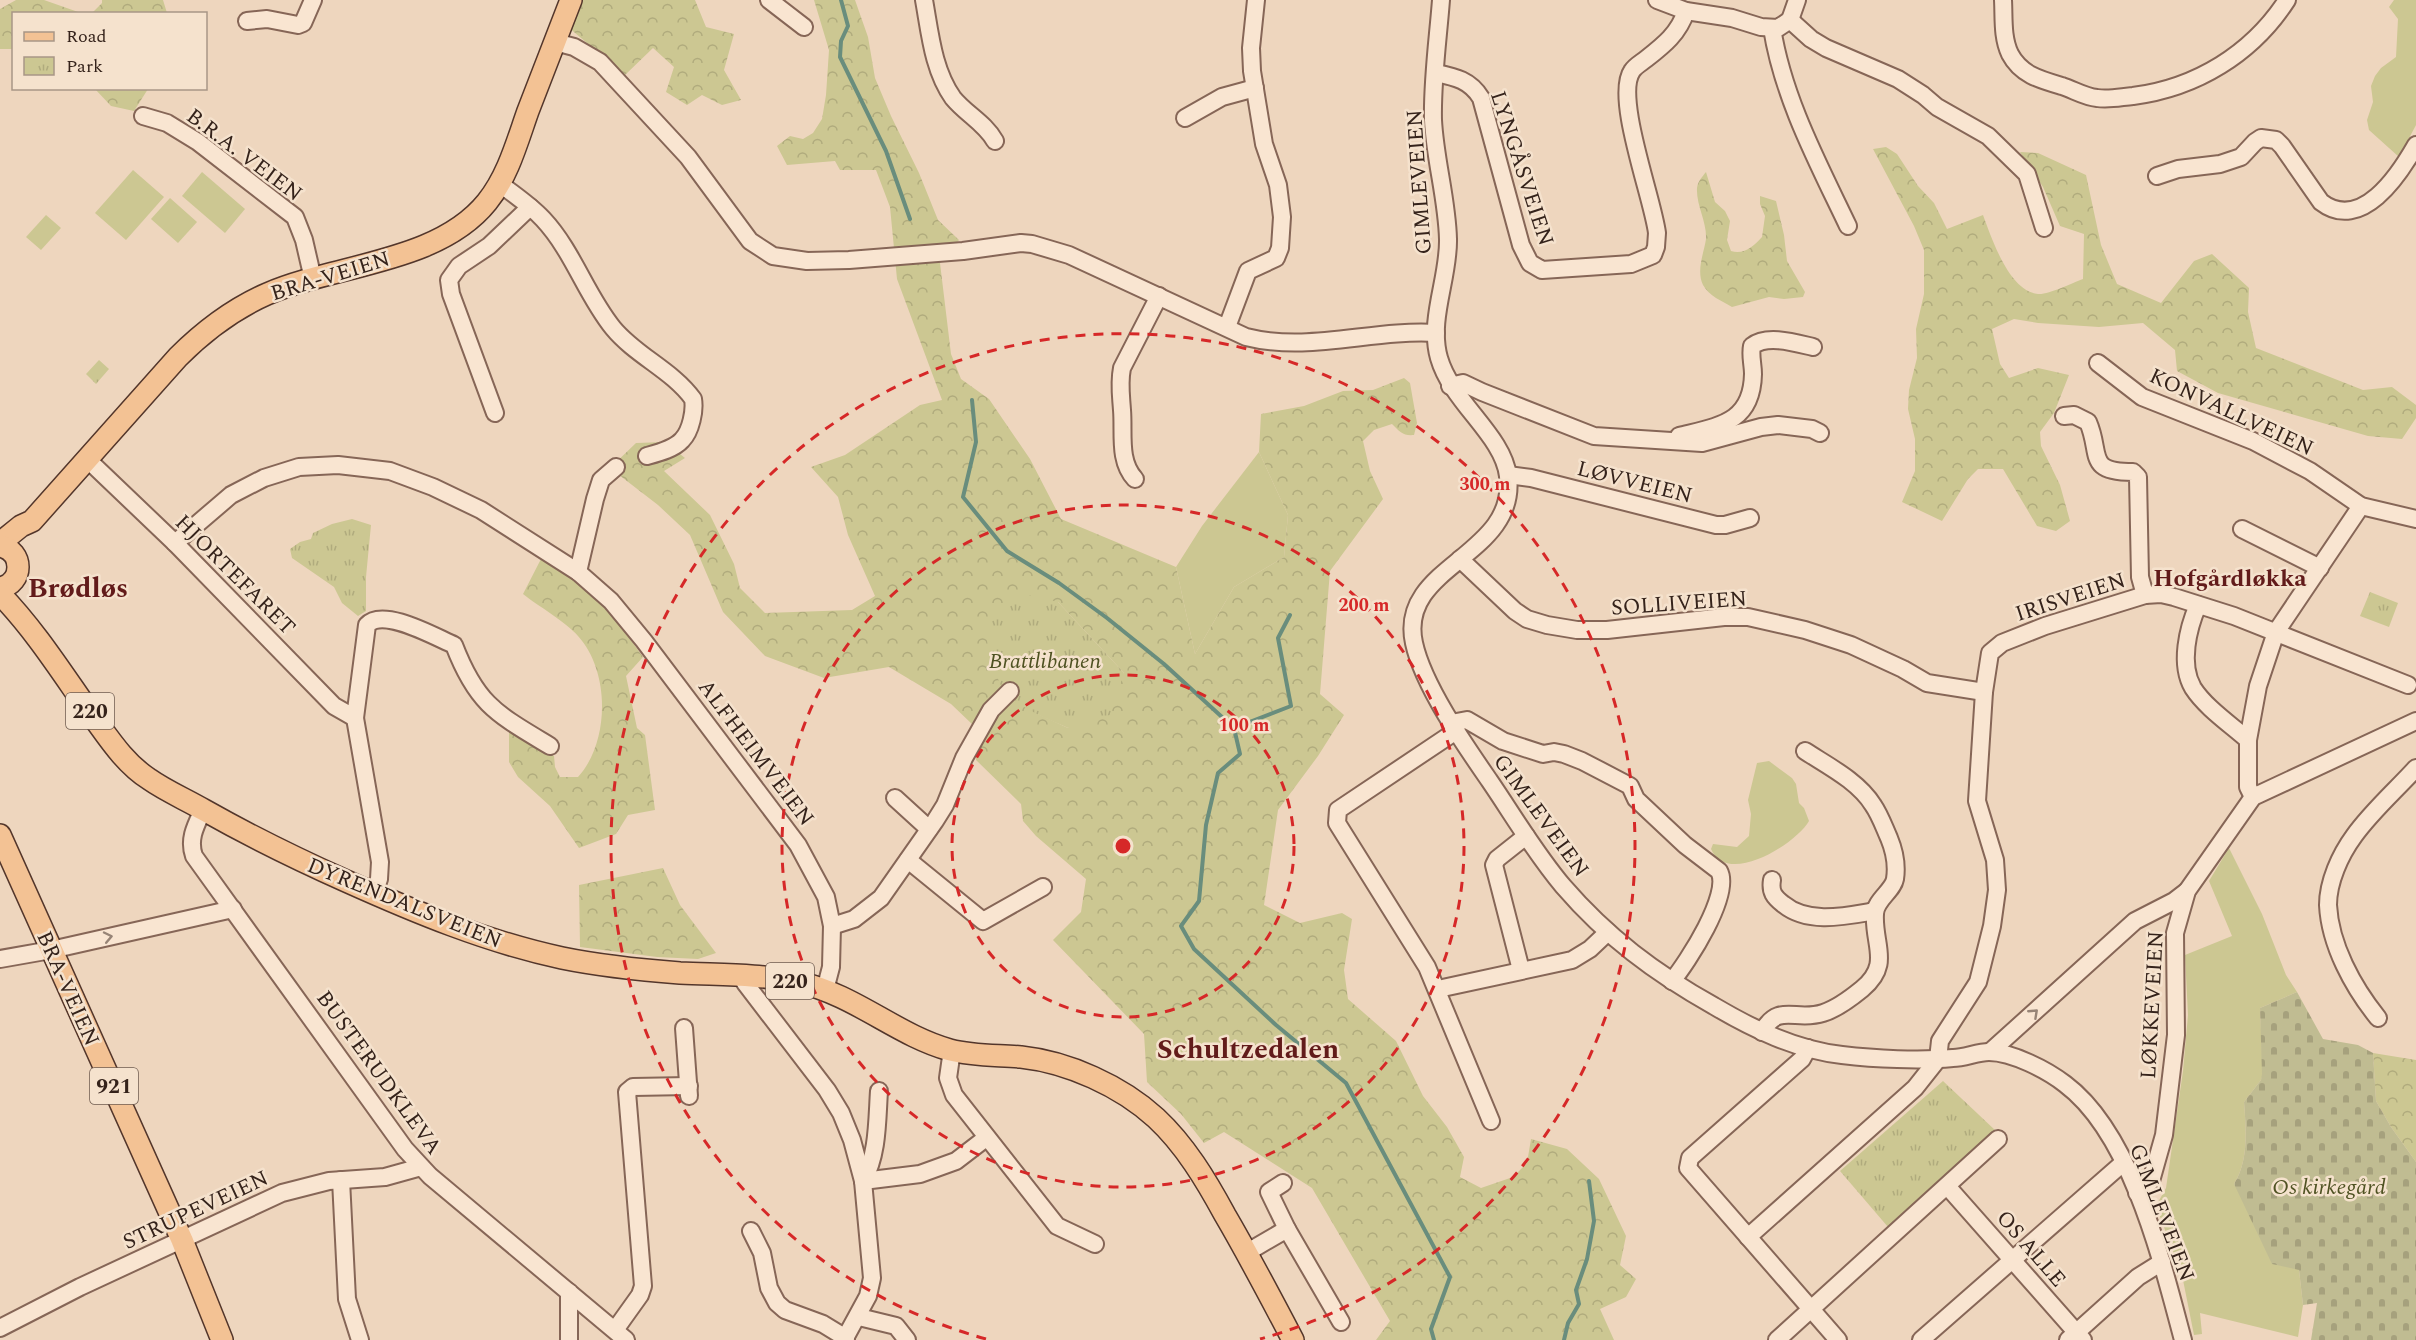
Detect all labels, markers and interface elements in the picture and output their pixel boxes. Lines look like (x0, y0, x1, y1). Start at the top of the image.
legend (12, 12, 207, 90)
text: Road (66, 23, 107, 50)
text: Park (66, 53, 103, 80)
street label: LYNGÅSVEIEN (1481, 87, 1562, 250)
street label: B.R.A. VEIEN (179, 100, 309, 210)
street label: GIMLEVEIEN (1398, 108, 1441, 256)
street label: BRA-VEIEN (267, 243, 394, 310)
street label: KONVALLVEIEN (2144, 360, 2319, 465)
street label: LØVVEIEN (1573, 452, 1696, 513)
text: 300 m (1459, 471, 1511, 498)
street label: HJORTEFARET (167, 507, 303, 643)
district label: Hofgårdløkka (2153, 561, 2307, 597)
street label: IRISVEIEN (2011, 564, 2130, 631)
district label: Brødløs (28, 567, 128, 610)
street label: SOLLIVEIEN (1610, 582, 1748, 625)
text: 200 m (1338, 592, 1390, 619)
park label: Brattlibanen (989, 645, 1102, 678)
street label: ALFHEIMVEIEN (689, 672, 822, 833)
road number: 220 (66, 693, 114, 729)
text: 100 m (1218, 712, 1270, 739)
street label: GIMLEVEIEN (1485, 747, 1597, 884)
centre of rings (1113, 836, 1133, 856)
street label: DYRENDALSVEIEN (302, 849, 507, 958)
street label: BRA-VEIEN (27, 926, 108, 1052)
street label: LØKKEVEIEN (2132, 930, 2173, 1080)
one-way arrow (103, 932, 113, 945)
road number: 220 (766, 963, 814, 999)
street label: BUSTERUDKLEVA (308, 984, 450, 1162)
one-way arrow (2027, 1009, 2038, 1020)
district label: Schultzedalen (1157, 1028, 1339, 1071)
road number: 921 (90, 1068, 138, 1104)
street label: GIMLEVEIEN (2120, 1139, 2203, 1286)
street label: STRUPEVEIEN (117, 1162, 274, 1259)
park label: Os kirkegård (2272, 1171, 2386, 1204)
street label: OS ALLE (1988, 1203, 2074, 1295)

